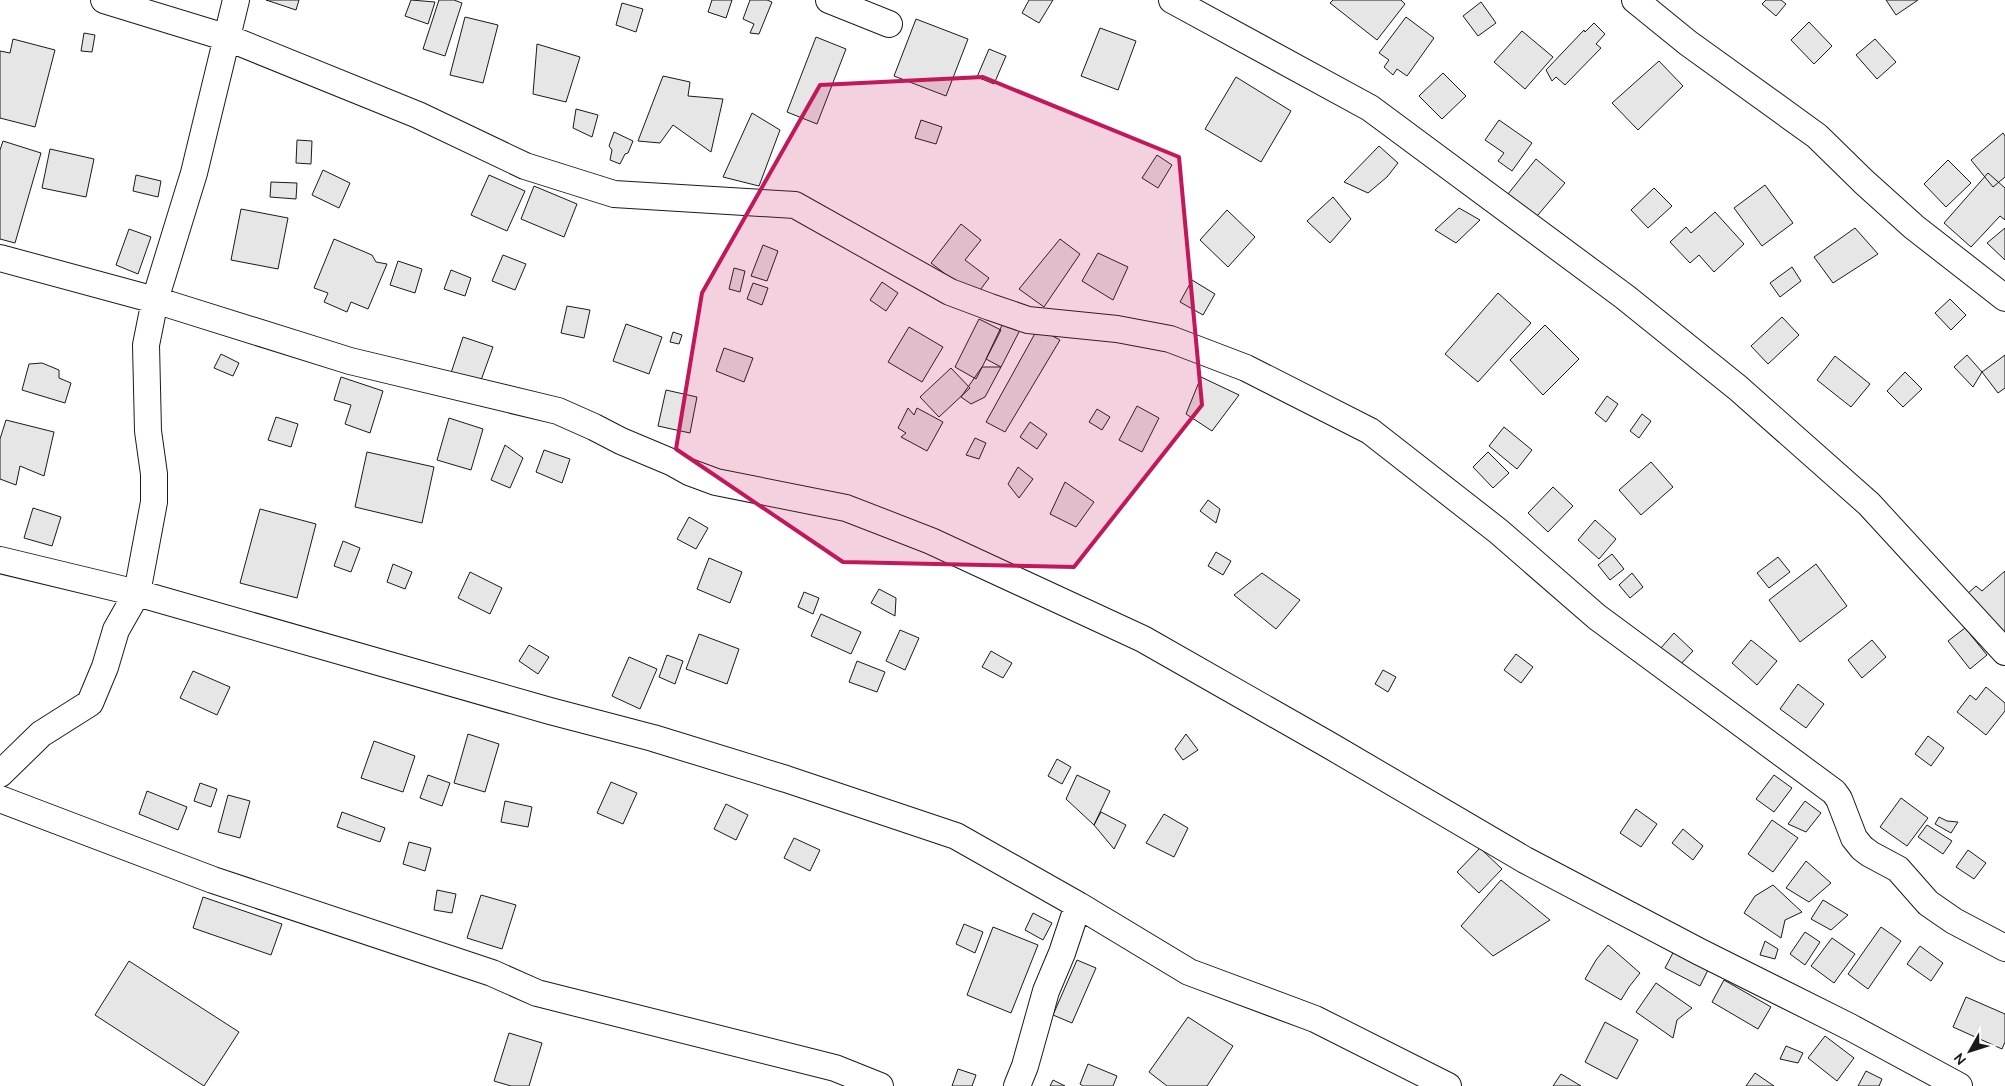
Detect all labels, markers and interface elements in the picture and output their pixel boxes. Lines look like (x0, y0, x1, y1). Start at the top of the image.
north arrow (1945, 1026, 1995, 1076)
text: N (1950, 1050, 1969, 1068)

